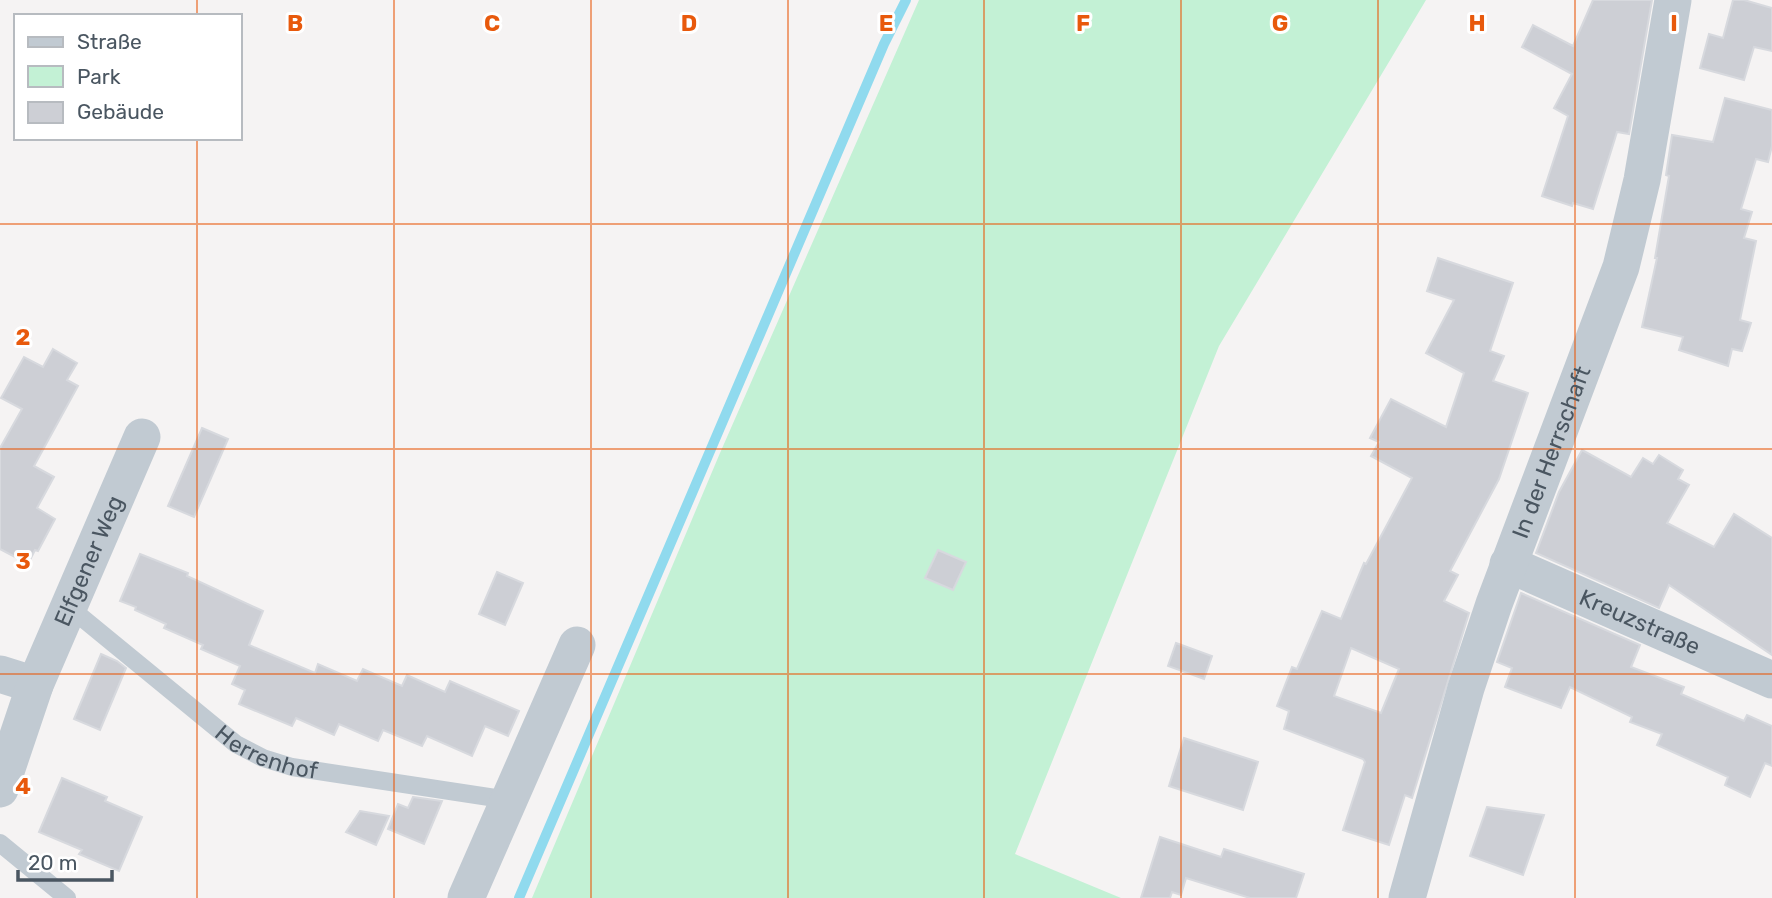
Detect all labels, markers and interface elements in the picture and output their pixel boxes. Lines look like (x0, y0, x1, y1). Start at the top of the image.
text: B (287, 9, 303, 37)
text: C (484, 9, 500, 37)
text: D (681, 9, 697, 37)
text: E (879, 9, 893, 37)
text: F (1076, 9, 1090, 37)
text: G (1272, 9, 1288, 37)
text: H (1468, 9, 1486, 37)
text: I (1670, 9, 1678, 37)
legend (14, 14, 242, 140)
text: Straße (77, 29, 142, 54)
text: Park (77, 64, 121, 89)
text: Gebäude (77, 99, 164, 124)
text: 2 (16, 323, 30, 351)
street label: In der Herrschaft (1506, 362, 1596, 542)
street label: Elfgener Weg (48, 491, 129, 630)
text: 3 (15, 547, 31, 575)
street label: Kreuzstraße (1575, 583, 1705, 661)
street label: Herrenhof (210, 719, 320, 785)
text: 4 (15, 772, 31, 800)
scale bar (18, 838, 112, 882)
text: 20 m (28, 850, 77, 875)

